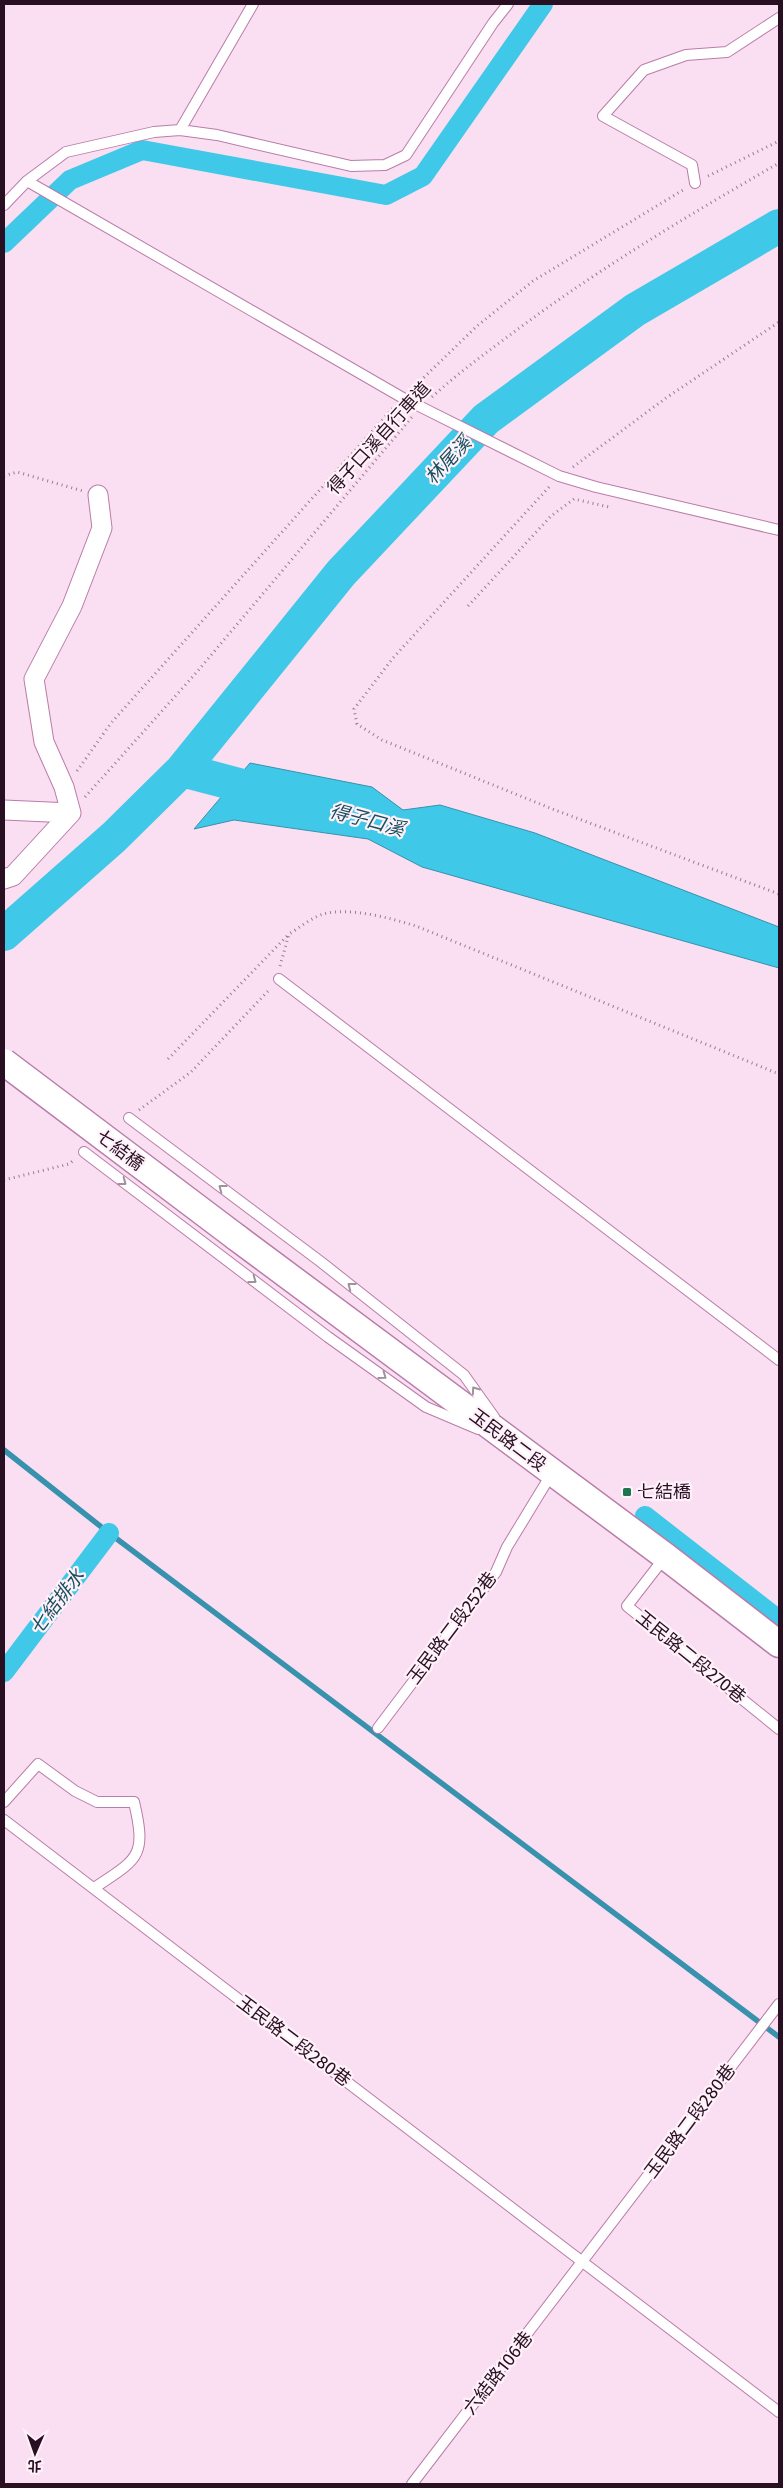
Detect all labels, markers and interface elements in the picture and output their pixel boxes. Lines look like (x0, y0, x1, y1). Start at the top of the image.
street label: 得子口溪自行車道 (323, 377, 435, 499)
water label: 林尾溪 (420, 429, 478, 489)
water label: 得子口溪 (327, 799, 410, 842)
street label: 七結橋 (92, 1125, 148, 1175)
one-way arrow (117, 1176, 126, 1184)
one-way arrow (219, 1185, 228, 1193)
one-way arrow (247, 1274, 256, 1282)
one-way arrow (347, 1283, 357, 1292)
one-way arrow (378, 1370, 387, 1379)
one-way arrow (472, 1386, 481, 1396)
street label: 玉民路二段 (465, 1404, 551, 1476)
place label: 七結橋 (637, 1481, 691, 1503)
marker: 七結橋 (621, 1486, 633, 1498)
water label: 七結排水 (25, 1564, 90, 1639)
street label: 玉民路二段252巷 (403, 1568, 501, 1688)
street label: 玉民路二段270巷 (632, 1606, 750, 1708)
street label: 玉民路二段280巷 (233, 1991, 355, 2091)
street label: 玉民路二段280巷 (640, 2060, 740, 2182)
street label: 六結路106巷 (459, 2327, 537, 2419)
north arrow (10, 2428, 60, 2478)
text: 北 (27, 2457, 42, 2474)

